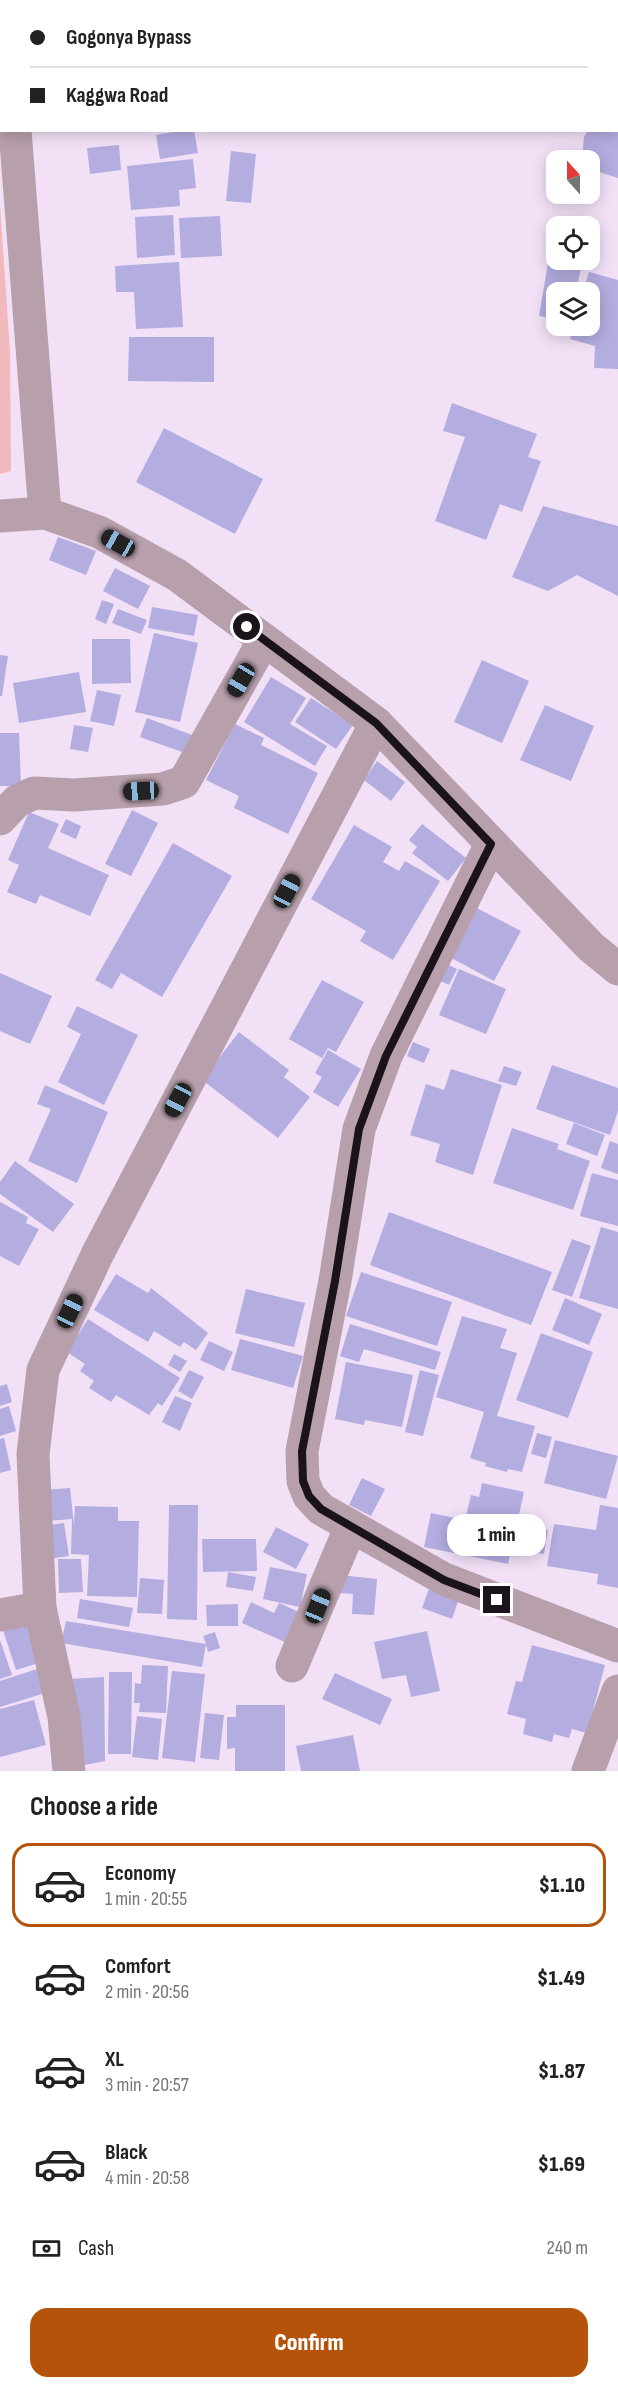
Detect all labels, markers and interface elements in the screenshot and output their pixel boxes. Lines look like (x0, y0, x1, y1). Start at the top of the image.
text: Gogonya Bypass (66, 24, 191, 51)
text: Kaggwa Road (66, 82, 168, 109)
north arrow (546, 150, 600, 204)
map controls (546, 150, 600, 336)
button: locate (546, 216, 600, 270)
button: layers (546, 282, 600, 336)
car (98, 526, 138, 560)
route start (233, 613, 260, 640)
car (224, 660, 258, 700)
car (123, 781, 159, 801)
car (271, 871, 303, 911)
car (162, 1080, 194, 1120)
car (54, 1291, 86, 1331)
callout: 1 min (448, 1513, 546, 1555)
text: 1 min (477, 1523, 516, 1547)
car (303, 1586, 333, 1626)
route end (483, 1586, 510, 1613)
text: Choose a ride (30, 1791, 158, 1823)
icon: car (33, 1858, 87, 1912)
text: Economy (105, 1860, 176, 1887)
text: $1.10 (539, 1872, 585, 1899)
text: 1 min · 20:55 (105, 1887, 187, 1911)
icon: car (33, 1951, 87, 2005)
text: Comfort (105, 1953, 171, 1980)
text: $1.49 (537, 1965, 585, 1992)
text: 2 min · 20:56 (105, 1980, 189, 2004)
icon: car (33, 2044, 87, 2098)
text: XL (105, 2046, 124, 2073)
text: $1.87 (538, 2058, 585, 2085)
text: 3 min · 20:57 (105, 2073, 189, 2097)
icon: car (33, 2137, 87, 2191)
text: Black (105, 2139, 147, 2166)
text: $1.69 (538, 2151, 585, 2178)
text: 4 min · 20:58 (105, 2166, 190, 2190)
icon: cash (30, 2232, 63, 2265)
text: Cash (78, 2235, 114, 2262)
text: 240 m (547, 2236, 588, 2260)
button: Confirm (30, 2308, 588, 2377)

